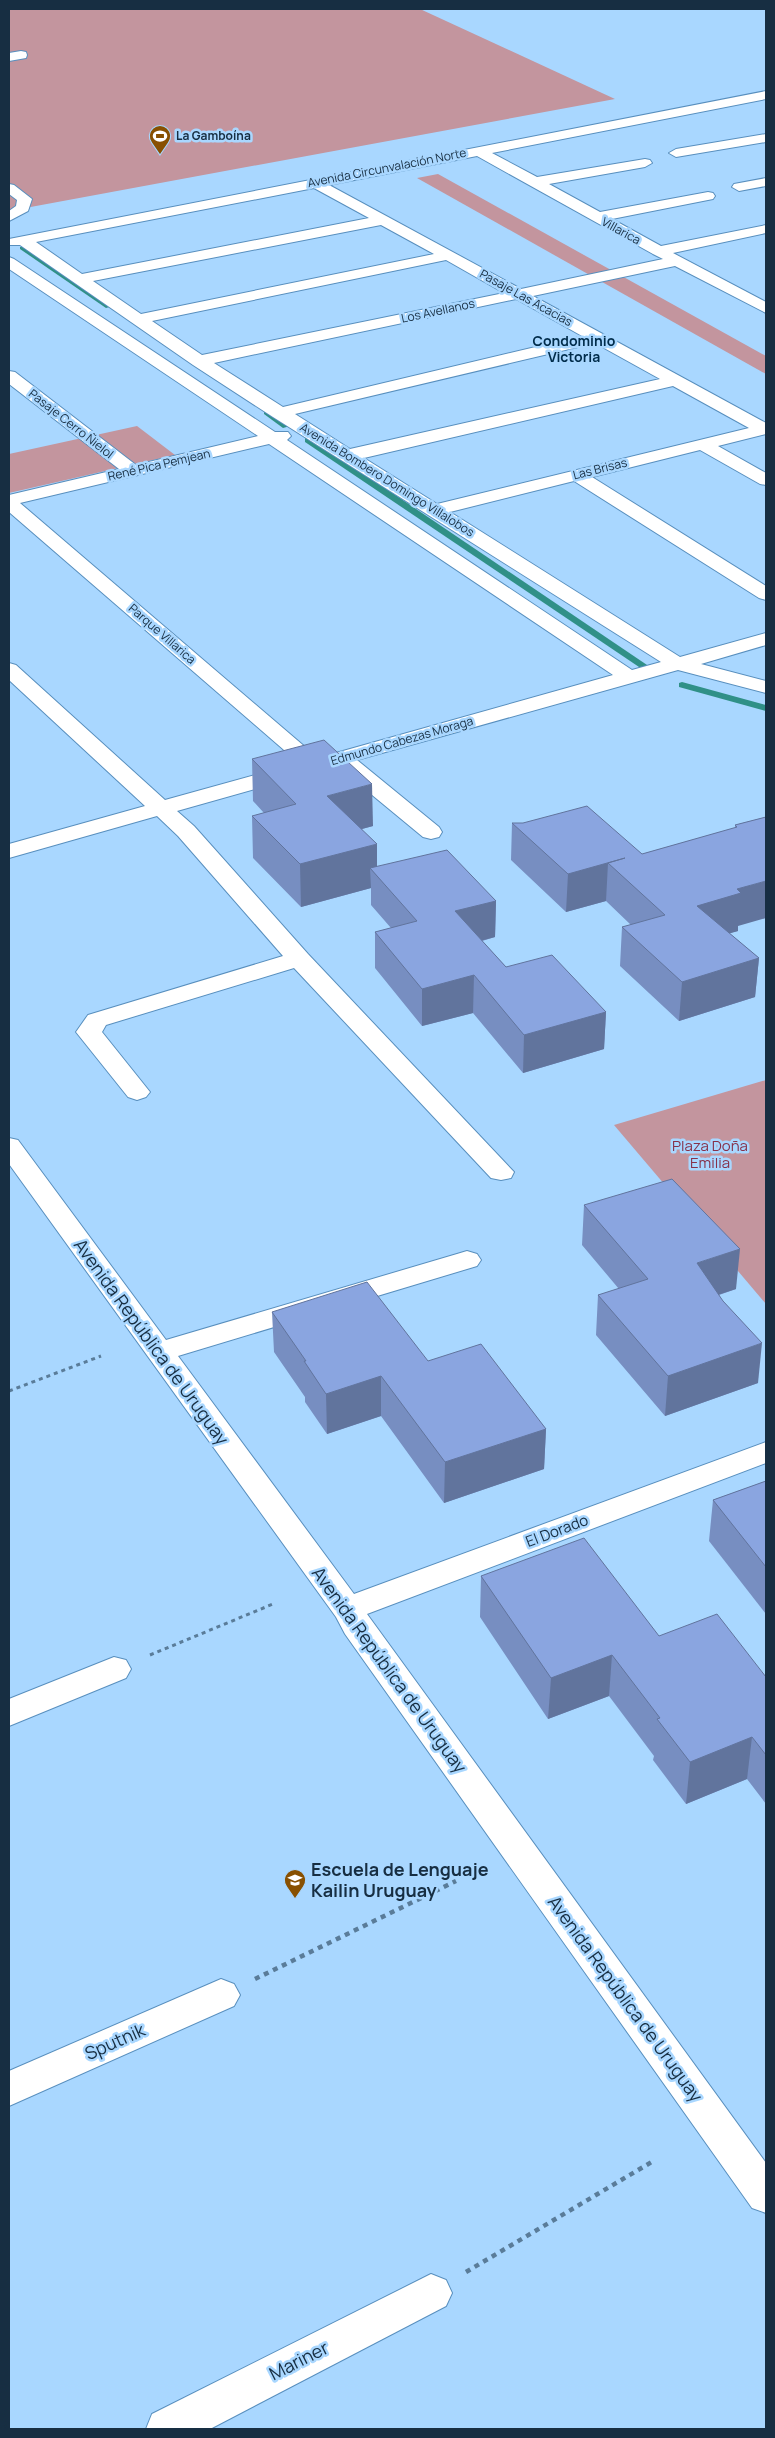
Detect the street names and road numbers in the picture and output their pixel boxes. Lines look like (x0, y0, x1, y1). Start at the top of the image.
street label: Avenida Circunvalación Norte (306, 144, 468, 191)
street label: Villarica (599, 213, 644, 248)
street label: Pasaje Las Acacias (477, 265, 576, 330)
street label: Los Avellanos (400, 294, 476, 327)
street label: Pasaje Cerro Ñielol (25, 385, 117, 462)
street label: Avenida Bombero Domingo Villalobos (297, 419, 478, 540)
street label: René Pica Pemjean (106, 444, 212, 485)
street label: Las Brisas (571, 454, 629, 483)
street label: Parque Villarica (125, 600, 200, 668)
street label: Edmundo Cabezas Moraga (329, 712, 475, 769)
street label: Avenida República de Uruguay (69, 1234, 235, 1450)
street label: El Dorado (523, 1509, 591, 1552)
street label: Avenida República de Uruguay (307, 1562, 473, 1778)
street label: Avenida República de Uruguay (543, 1891, 709, 2107)
street label: Sputnik (81, 2017, 149, 2065)
street label: Mariner (265, 2335, 333, 2385)

